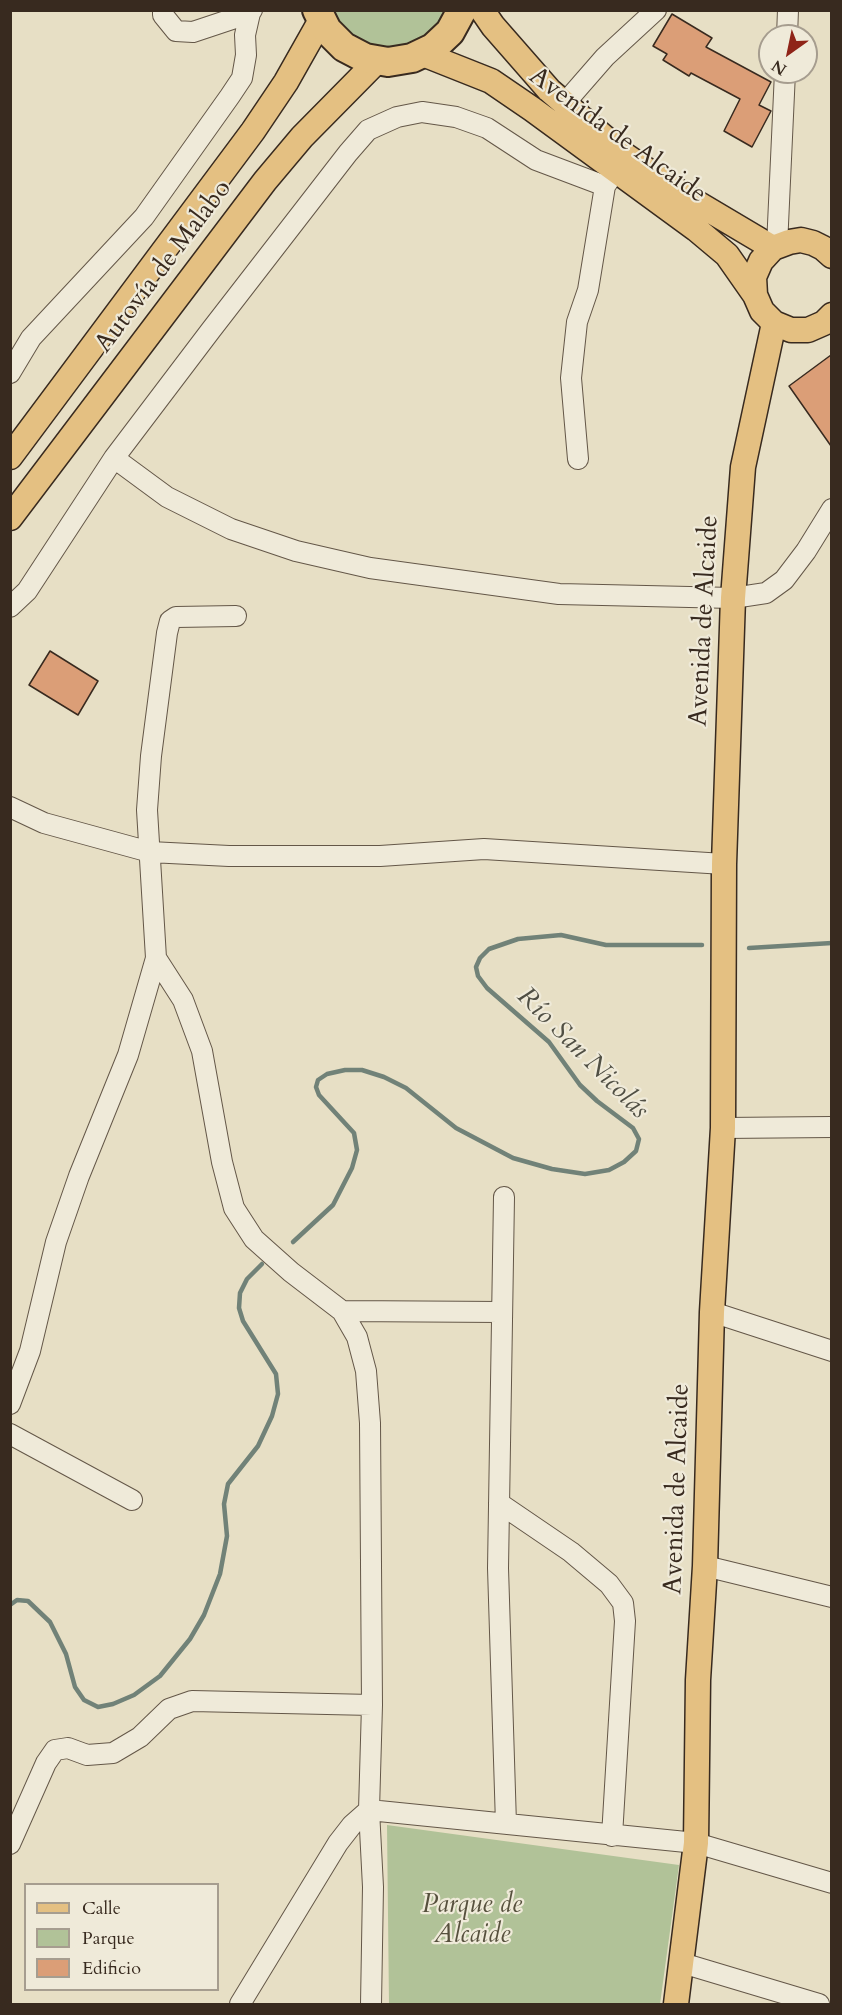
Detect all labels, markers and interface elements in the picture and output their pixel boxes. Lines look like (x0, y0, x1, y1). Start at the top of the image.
north arrow (758, 24, 818, 84)
text: N (767, 54, 791, 80)
street label: Avenida de Alcaide (522, 61, 712, 211)
street label: Autovía de Malabo (89, 175, 239, 359)
street label: Avenida de Alcaide (684, 515, 726, 727)
water label: Río San Nicolás (509, 981, 655, 1127)
street label: Avenida de Alcaide (659, 1383, 697, 1595)
legend (24, 1883, 219, 1991)
park label: Parque de Alcaide (422, 1890, 522, 1952)
text: Calle (82, 1896, 121, 1921)
text: Parque (82, 1926, 135, 1951)
text: Edificio (82, 1956, 141, 1981)

